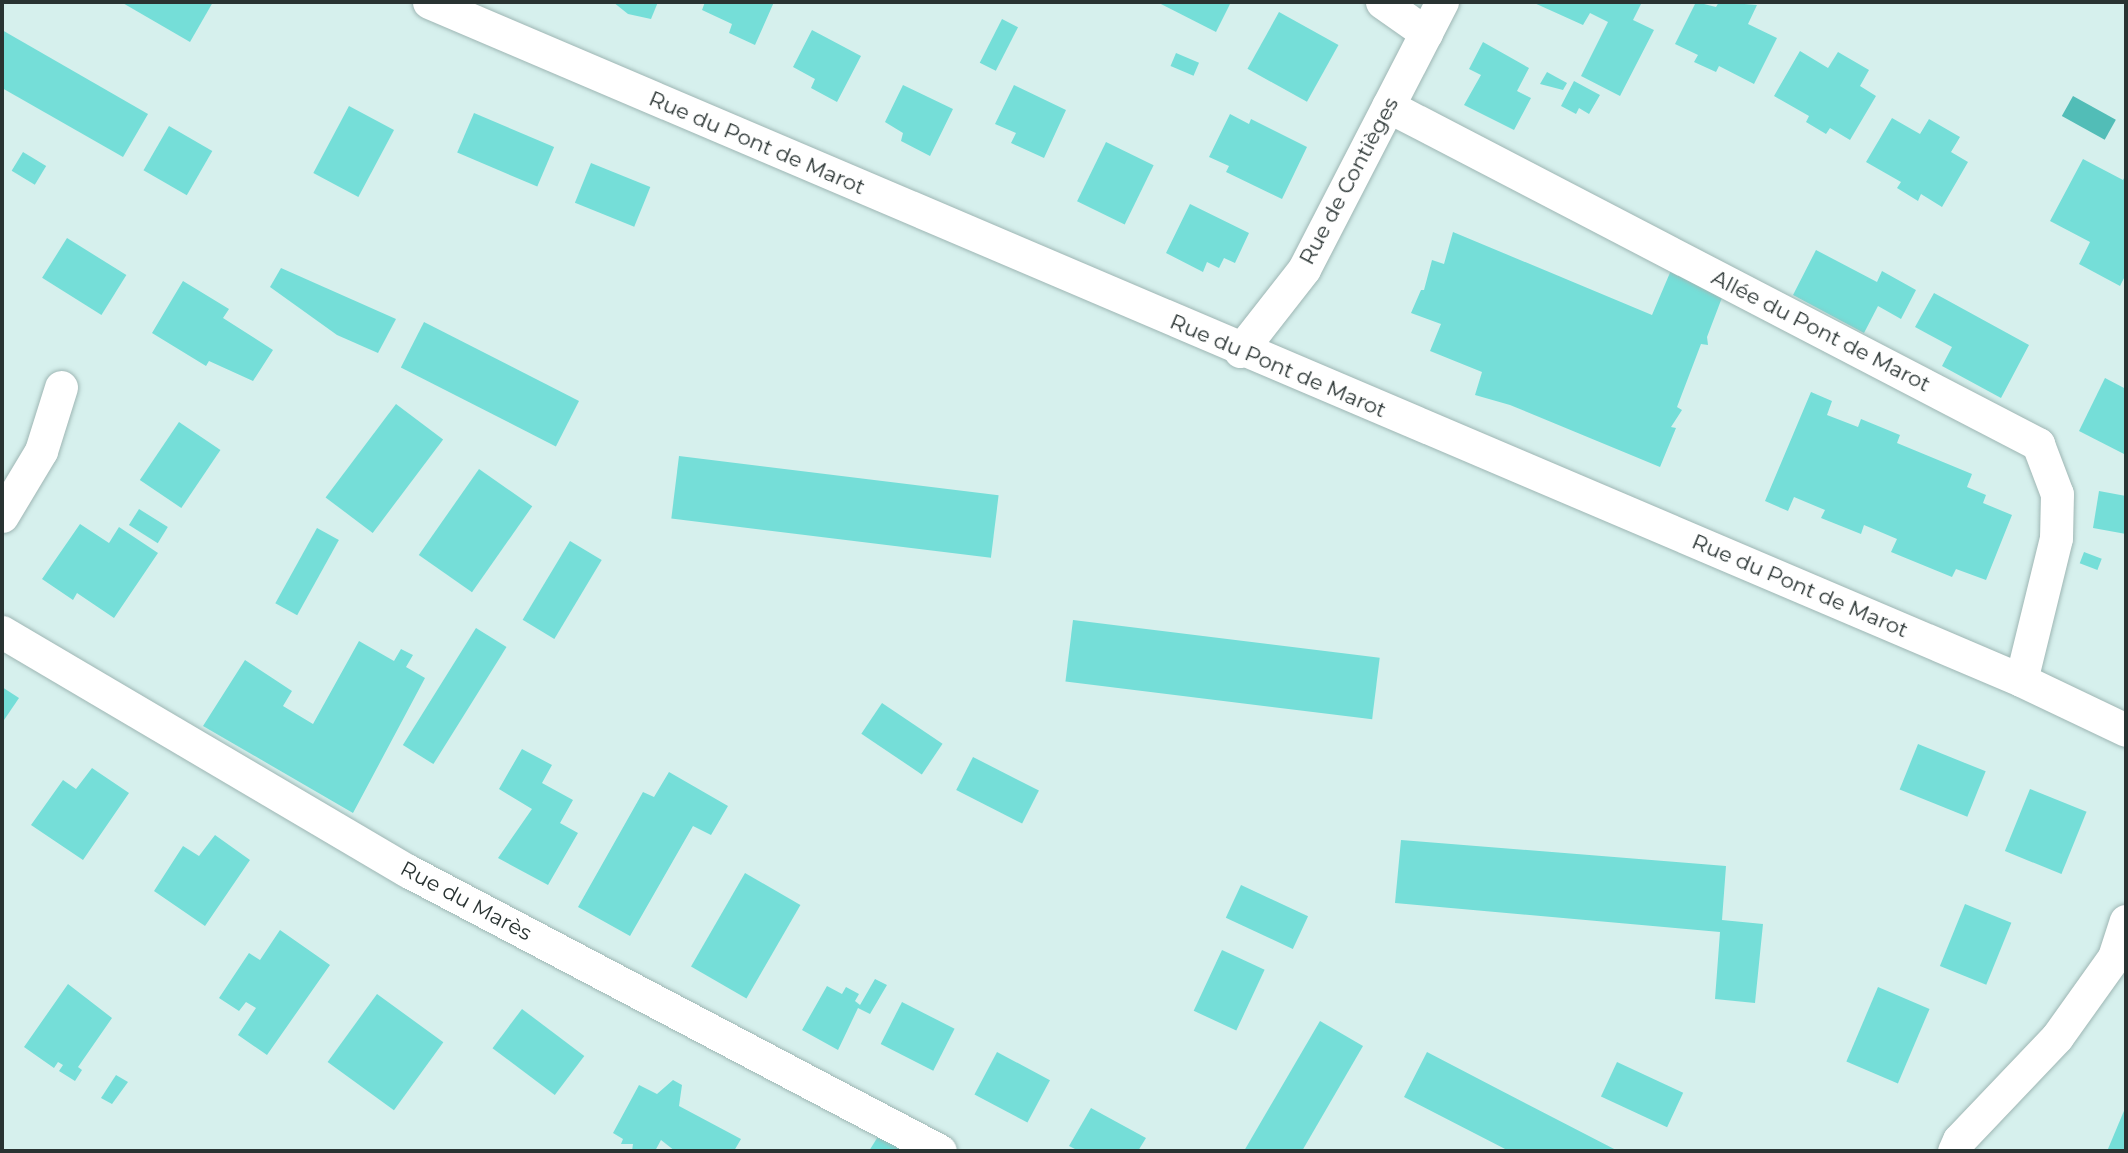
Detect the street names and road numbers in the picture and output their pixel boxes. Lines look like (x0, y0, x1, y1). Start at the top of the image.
street label: Rue du Pont de Marot (645, 86, 869, 200)
street label: Rue de Contièges (1294, 93, 1404, 269)
street label: Allée du Pont de Marot (1707, 265, 1935, 397)
street label: Rue du Pont de Marot (1166, 309, 1390, 423)
street label: Rue du Pont de Marot (1688, 529, 1912, 643)
street label: Rue du Marès (396, 856, 536, 946)

